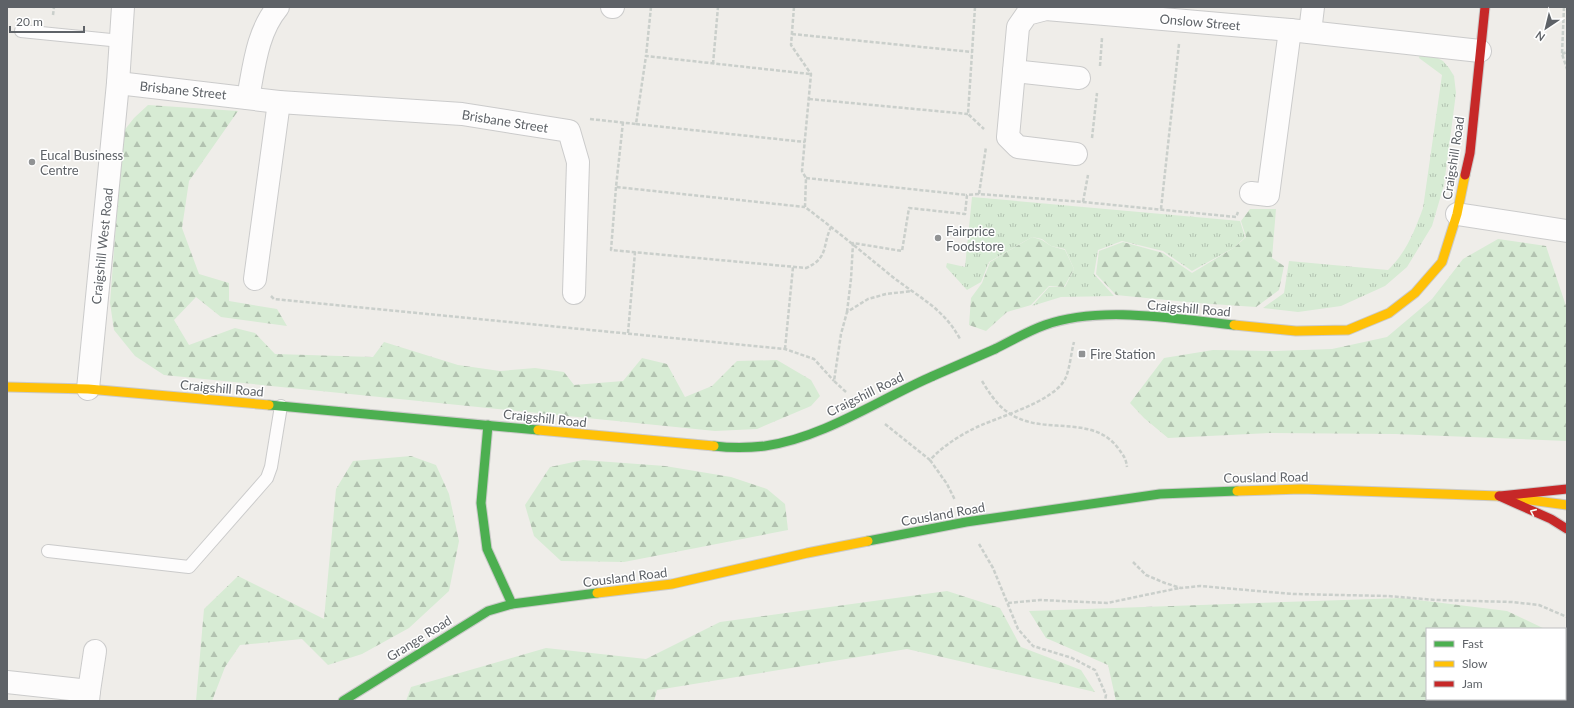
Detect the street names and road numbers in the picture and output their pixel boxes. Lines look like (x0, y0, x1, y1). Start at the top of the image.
street label: Onslow Street (1159, 10, 1241, 34)
street label: Brisbane Street (139, 77, 228, 103)
street label: Brisbane Street (461, 106, 550, 136)
street label: Craigshill Road (1439, 115, 1467, 201)
street label: Craigshill West Road (88, 187, 116, 305)
street label: Craigshill Road (1147, 296, 1231, 320)
street label: Craigshill Road (824, 368, 906, 420)
street label: Craigshill Road (180, 376, 264, 400)
street label: Craigshill Road (502, 406, 588, 430)
street label: Cousland Road (1223, 468, 1309, 486)
street label: Cousland Road (900, 499, 986, 529)
street label: Cousland Road (582, 564, 668, 590)
street label: Grange Road (384, 612, 454, 664)

